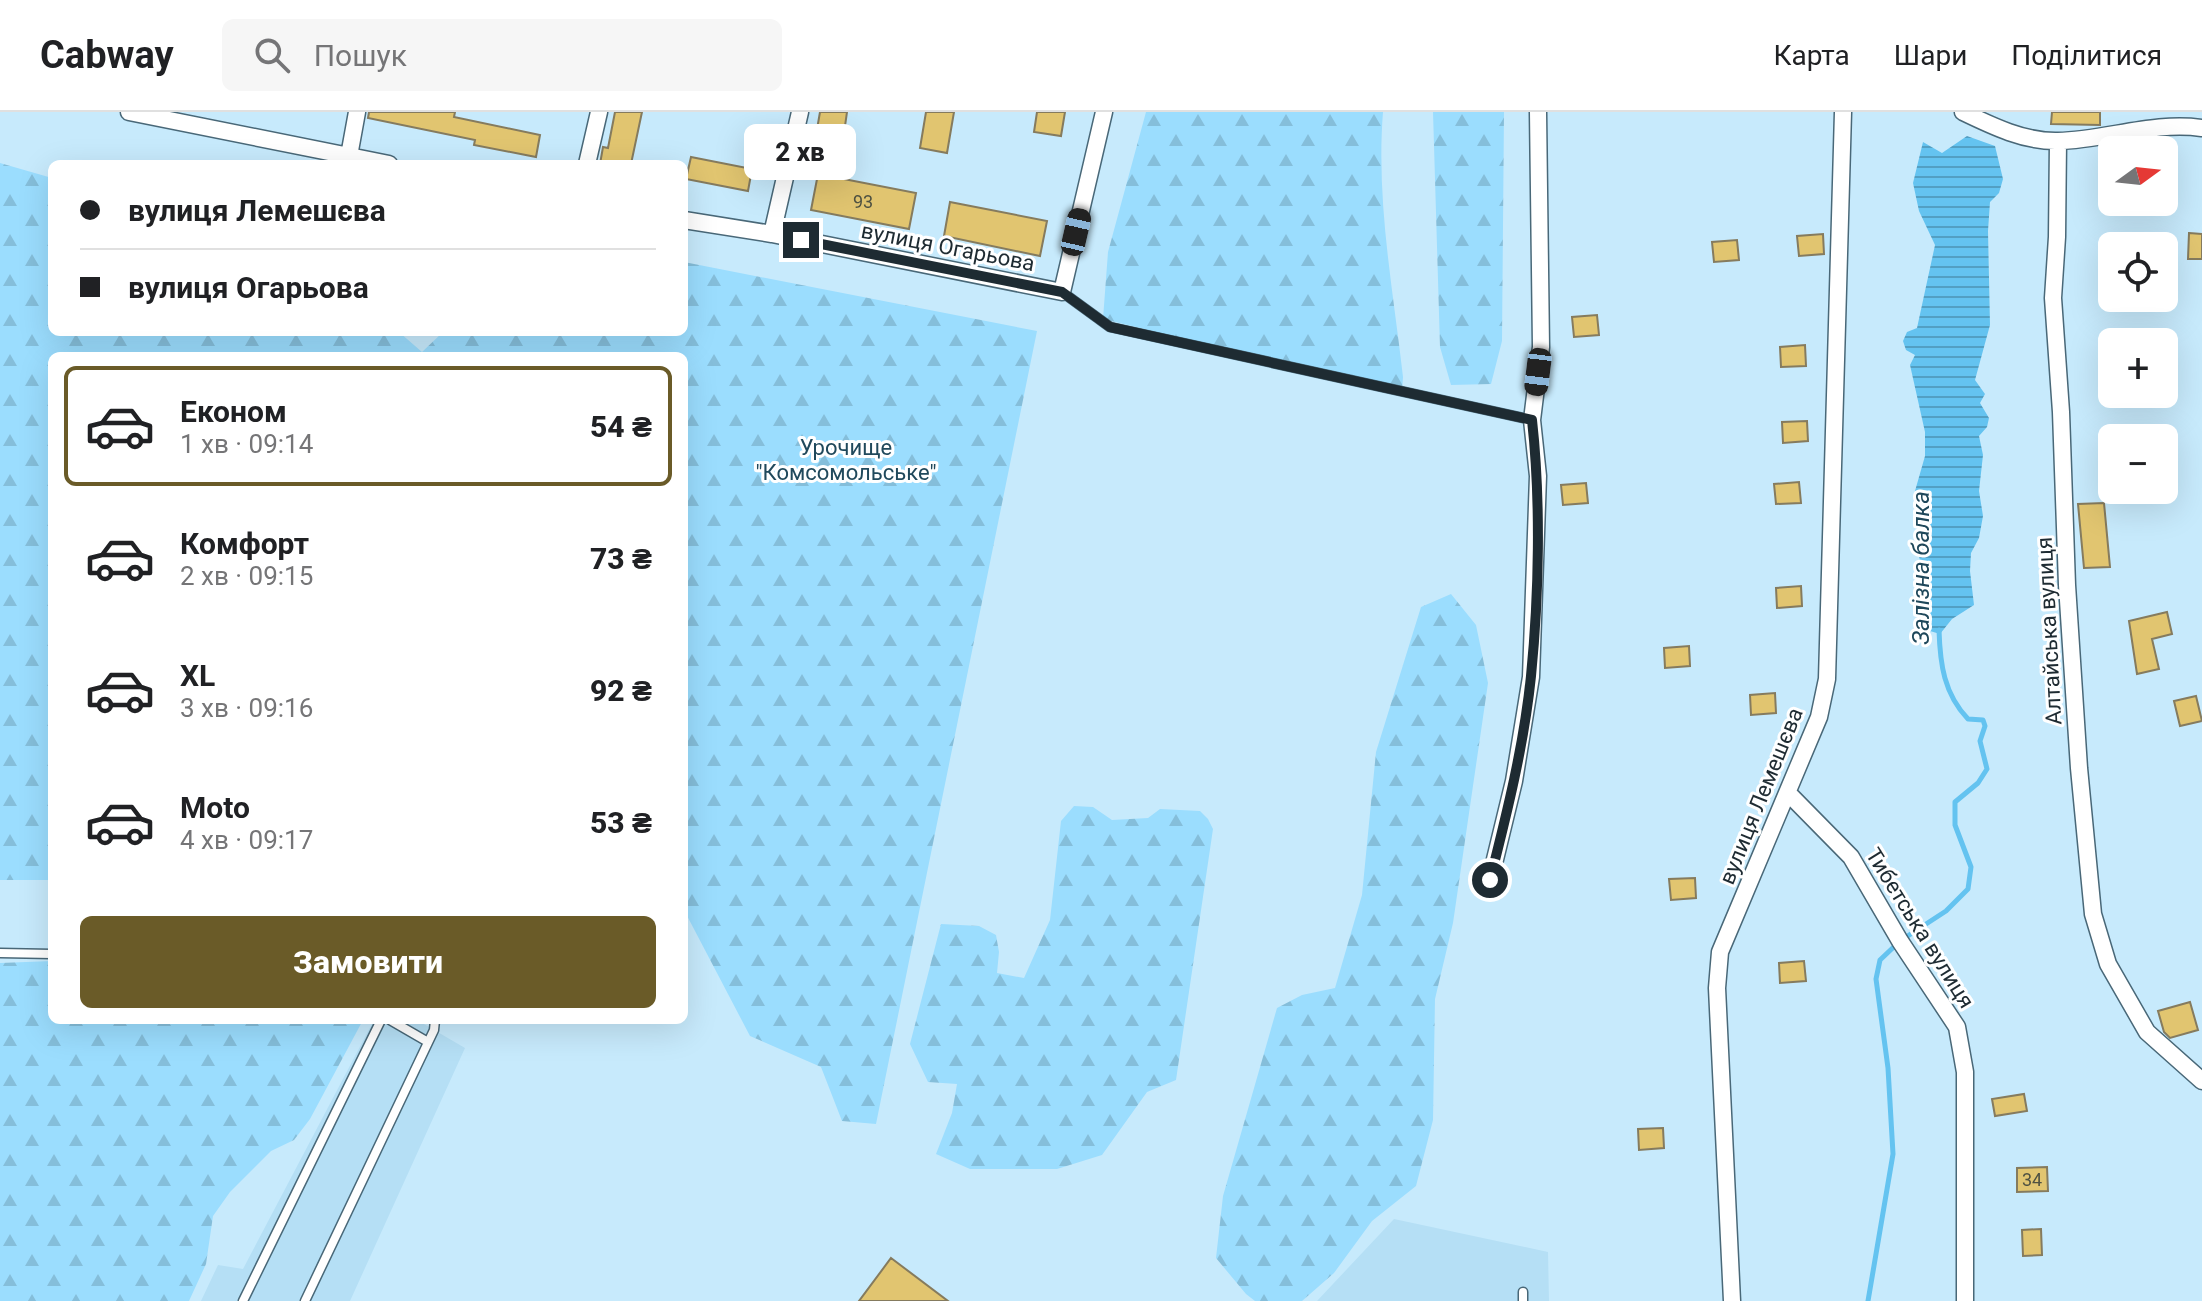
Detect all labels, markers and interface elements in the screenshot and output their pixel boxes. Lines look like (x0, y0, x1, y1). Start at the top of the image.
search box (222, 19, 782, 91)
text: Cabway (40, 33, 174, 77)
icon: search (250, 33, 294, 77)
text: Пошук (314, 38, 407, 73)
text: Карта (1774, 39, 1850, 72)
text: Шари (1894, 39, 1967, 72)
text: Поділитися (2011, 39, 2162, 72)
callout: 2 хв (745, 124, 857, 180)
north arrow (2098, 136, 2178, 216)
map controls (2098, 136, 2178, 504)
text: 2 хв (775, 137, 825, 167)
house number: 93 (853, 191, 873, 212)
text: вулиця Лемешєва (128, 193, 386, 228)
car (1059, 206, 1093, 258)
street label: вулиця Огарьова (859, 218, 1037, 276)
route end (783, 222, 819, 258)
button: locate (2098, 232, 2178, 312)
text: вулиця Огарьова (128, 270, 369, 305)
button: + (2098, 328, 2178, 408)
car (1523, 347, 1553, 397)
icon: car (84, 390, 156, 462)
text: Економ (180, 394, 287, 429)
text: 54 ₴ (590, 409, 652, 444)
button: − (2098, 424, 2178, 504)
text: 1 хв · 09:14 (180, 429, 313, 459)
park label: Урочище "Комсомольське" (756, 435, 936, 485)
water label: Залізна балка (1907, 491, 1935, 645)
icon: car (84, 522, 156, 594)
text: Комфорт (180, 526, 309, 561)
street label: Алтайська вулиця (2032, 536, 2066, 726)
text: 73 ₴ (590, 541, 652, 576)
text: 2 хв · 09:15 (180, 561, 313, 591)
icon: car (84, 654, 156, 726)
text: XL (180, 658, 215, 693)
text: 92 ₴ (590, 673, 652, 708)
text: 3 хв · 09:16 (180, 693, 313, 723)
street label: вулиця Лемешєва (1714, 704, 1808, 888)
icon: car (84, 786, 156, 858)
text: Moto (180, 790, 250, 825)
text: 53 ₴ (590, 805, 652, 840)
text: 4 хв · 09:17 (180, 825, 313, 855)
street label: Тибетська вулиця (1861, 843, 1979, 1013)
route start (1472, 862, 1508, 898)
button: Замовити (80, 916, 656, 1008)
house number: 34 (2022, 1169, 2042, 1190)

